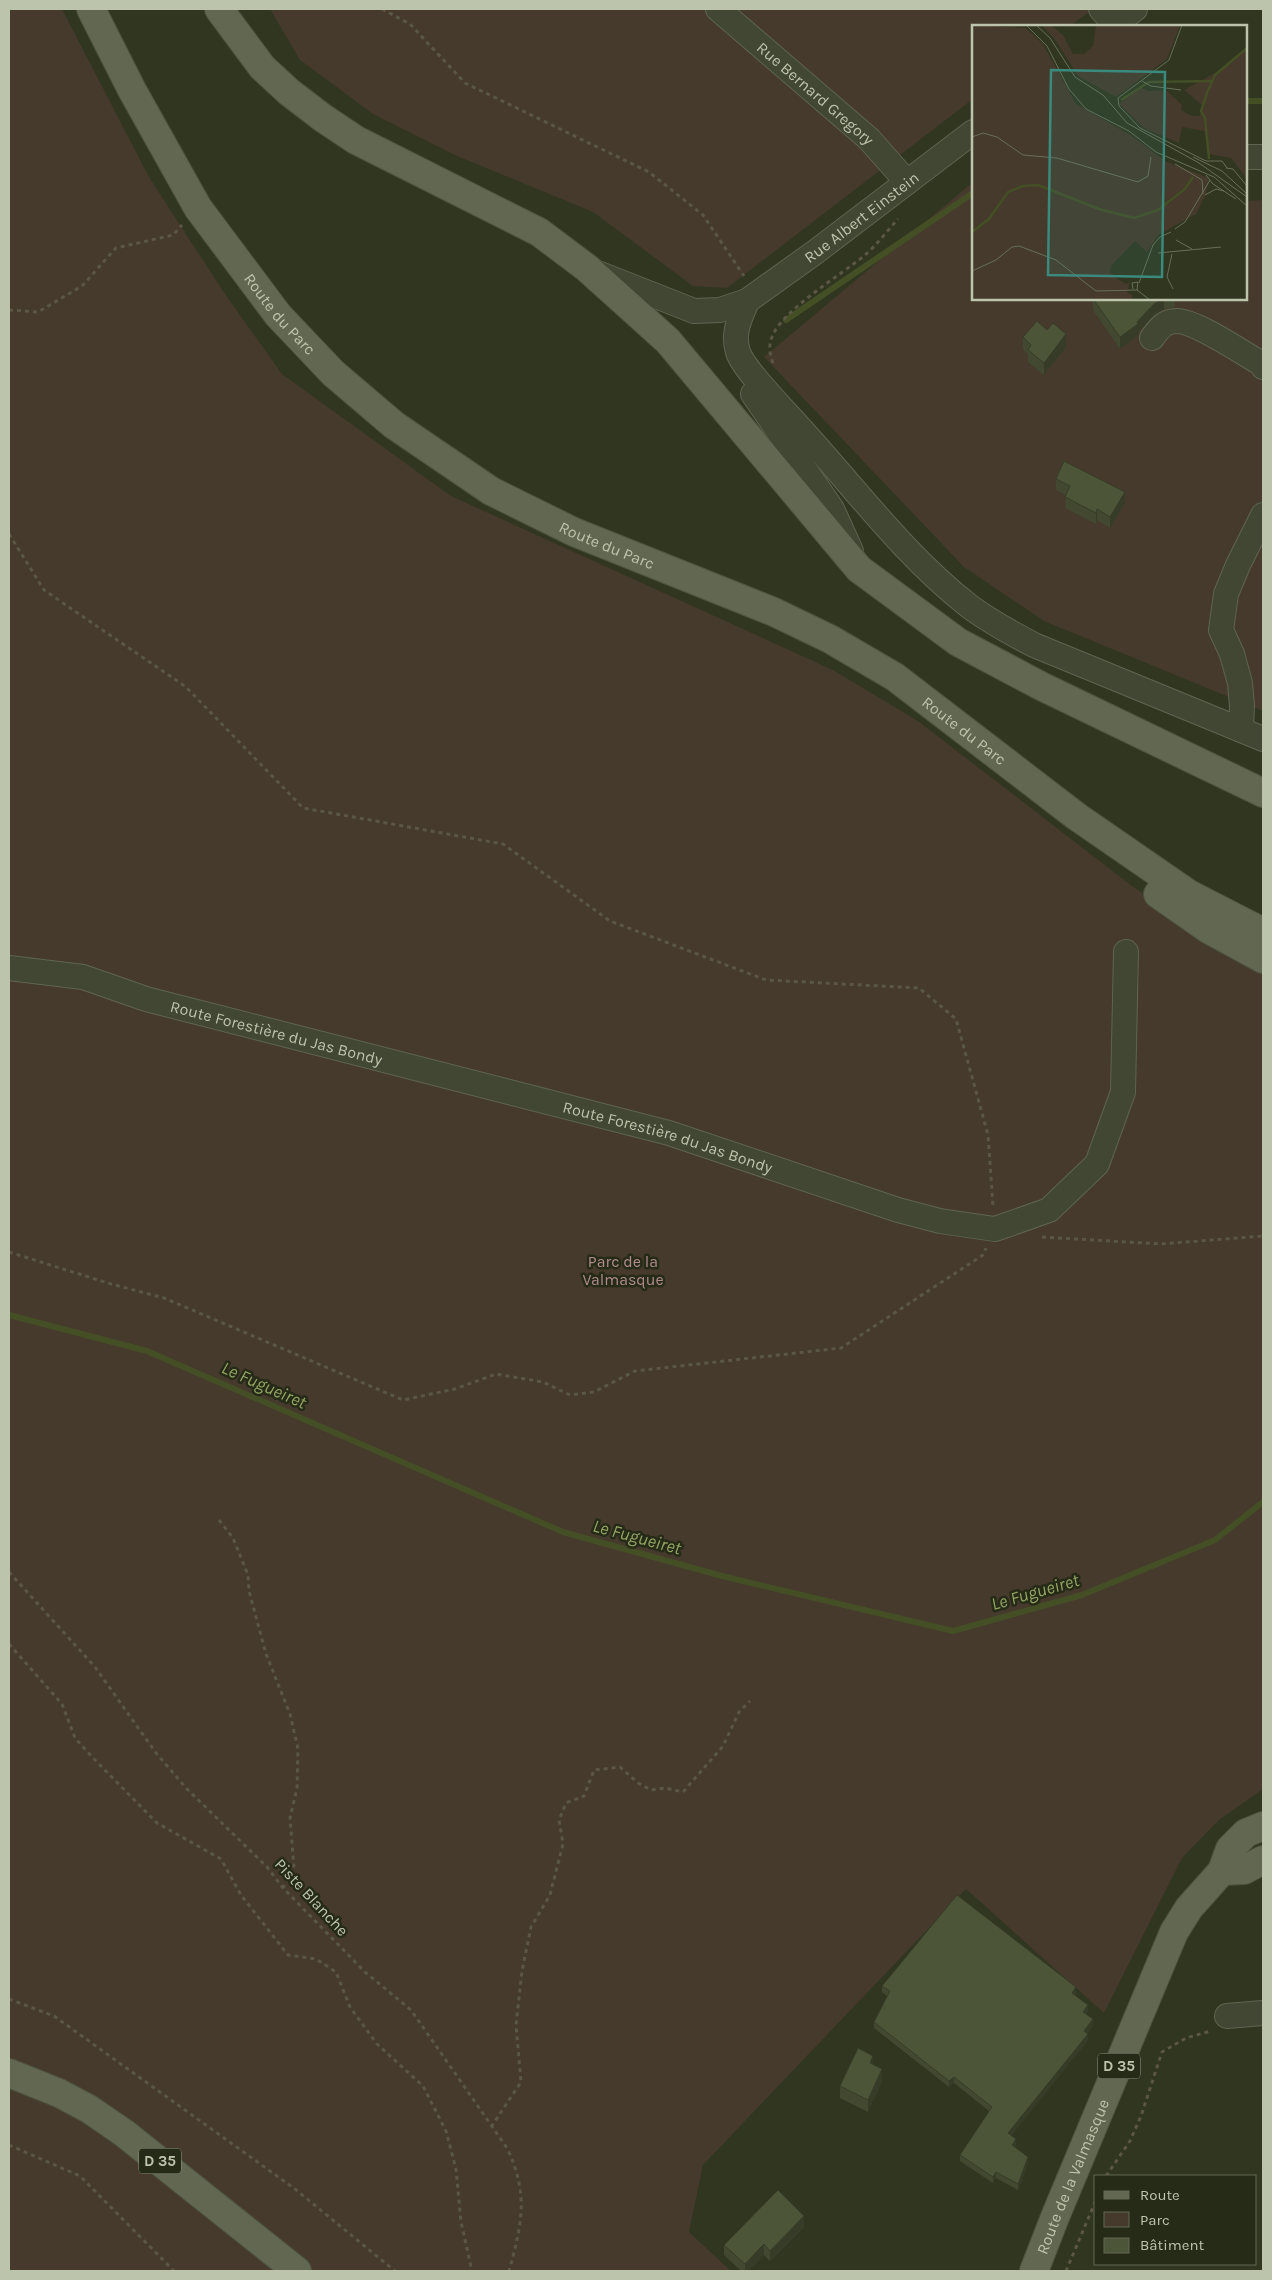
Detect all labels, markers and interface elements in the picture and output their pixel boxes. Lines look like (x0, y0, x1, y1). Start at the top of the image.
inset map (972, 25, 1247, 300)
street label: Rue Bernard Gregory (753, 38, 879, 149)
street label: Rue Albert Einstein (800, 168, 923, 267)
street label: Route du Parc (240, 269, 320, 359)
street label: Route du Parc (556, 517, 657, 573)
street label: Route du Parc (918, 692, 1010, 769)
street label: Route Forestière du Jas Bondy (168, 997, 385, 1069)
street label: Route Forestière du Jas Bondy (561, 1097, 776, 1177)
park label: Parc de la Valmasque (582, 1252, 664, 1289)
water label: Le Fugueiret (218, 1357, 311, 1414)
water label: Le Fugueiret (590, 1515, 684, 1560)
water label: Le Fugueiret (989, 1569, 1082, 1615)
street label: Piste Blanche (271, 1855, 352, 1940)
road number: D 35 (1098, 2054, 1140, 2078)
street label: Route de la Valmasque (1032, 2096, 1113, 2257)
road number: D 35 (139, 2148, 181, 2174)
legend (1094, 2175, 1257, 2265)
text: Route (1140, 2186, 1180, 2204)
text: Parc (1140, 2211, 1170, 2229)
text: Bâtiment (1140, 2236, 1204, 2254)

